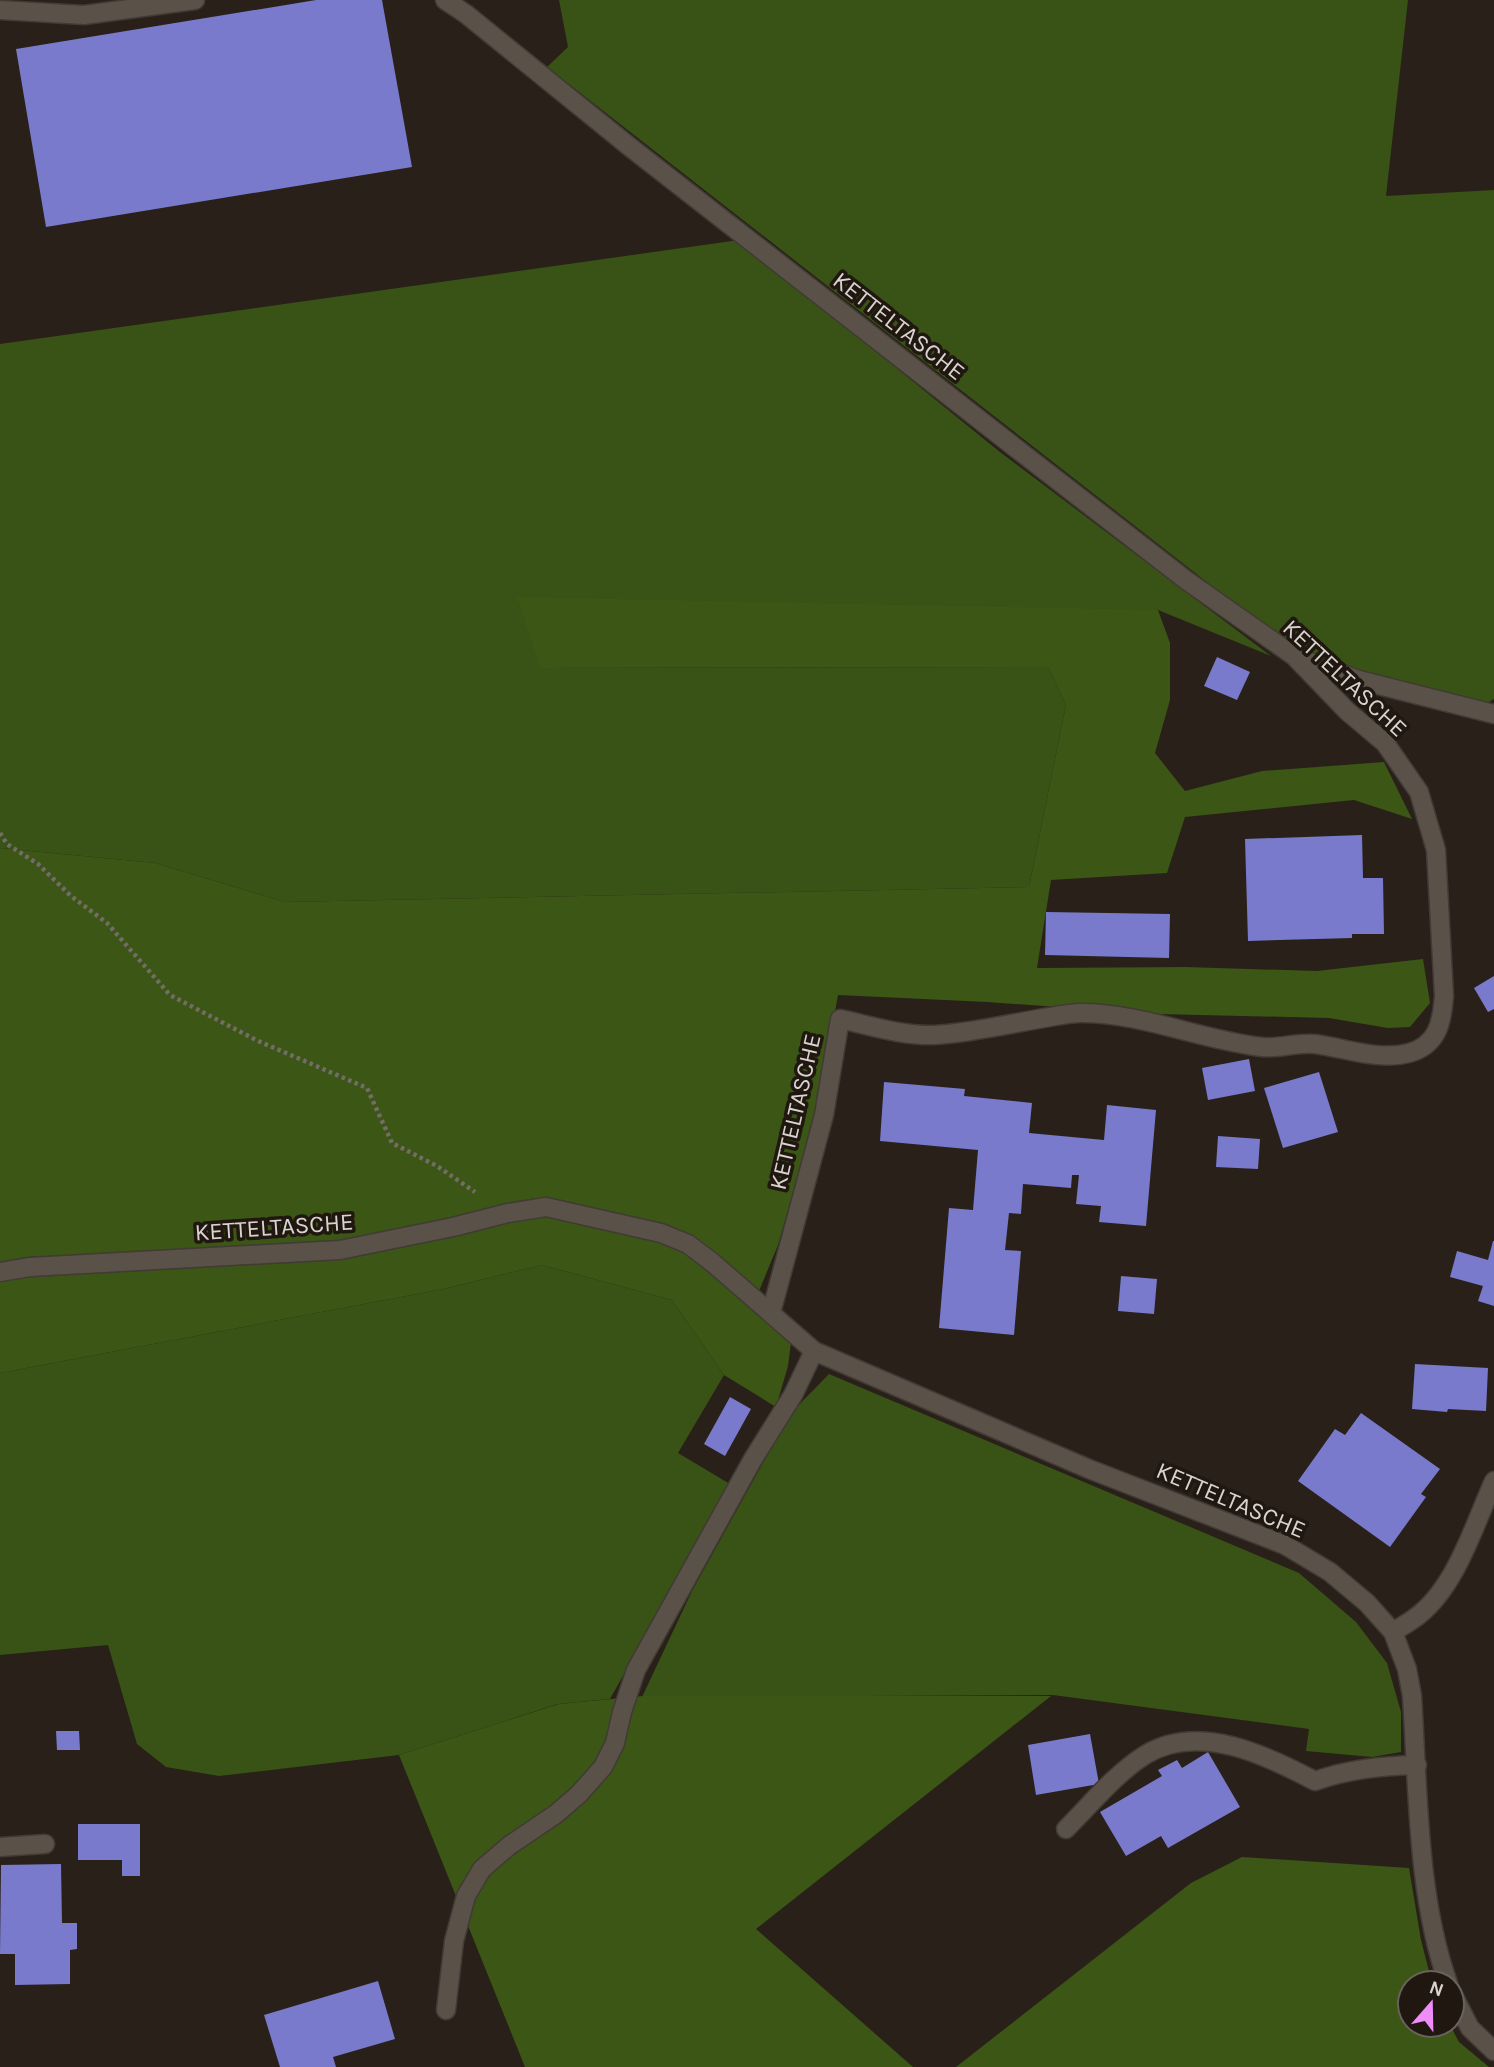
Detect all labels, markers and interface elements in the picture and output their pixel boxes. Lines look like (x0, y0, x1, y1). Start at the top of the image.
street label: KETTELTASCHE (828, 266, 970, 386)
street label: KETTELTASCHE (1277, 613, 1413, 743)
street label: KETTELTASCHE (763, 1031, 827, 1193)
street label: KETTELTASCHE (194, 1207, 354, 1247)
street label: KETTELTASCHE (1152, 1456, 1310, 1544)
north arrow (1396, 1969, 1466, 2039)
text: N (1426, 1976, 1447, 2002)

